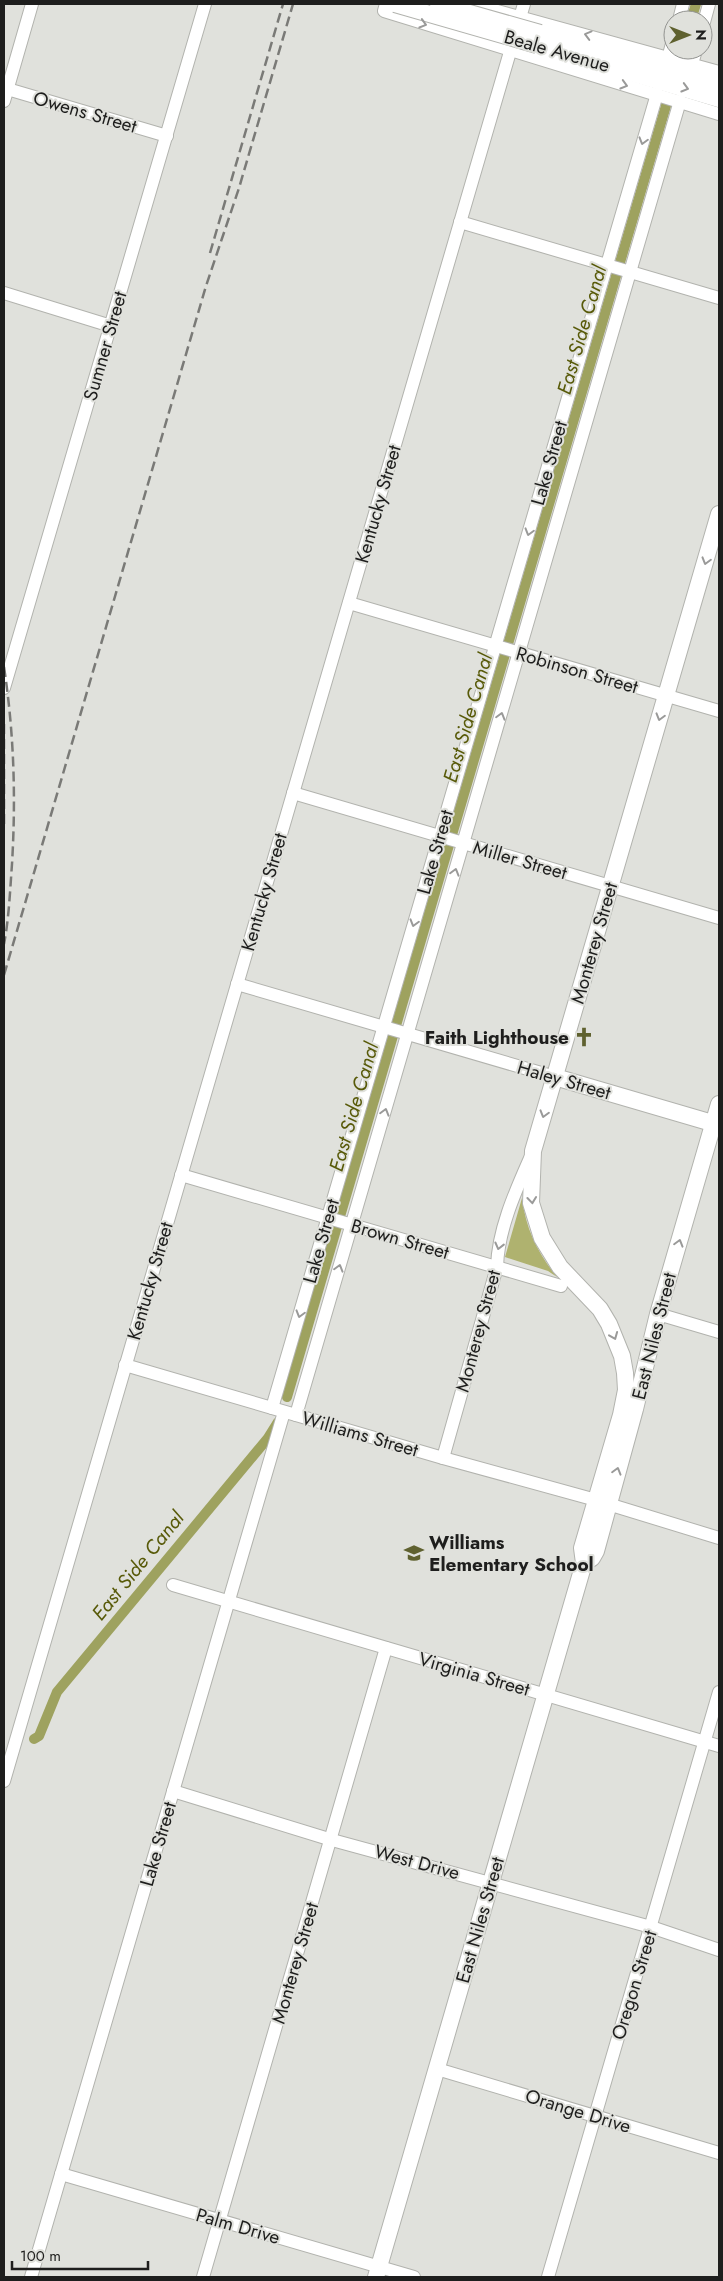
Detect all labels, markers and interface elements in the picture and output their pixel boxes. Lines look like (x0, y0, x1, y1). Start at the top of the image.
north arrow (663, 10, 713, 60)
one-way arrow (418, 18, 427, 28)
street label: Beale Avenue (501, 23, 613, 79)
text: N (691, 29, 711, 41)
one-way arrow (584, 30, 593, 41)
one-way arrow (619, 79, 627, 89)
one-way arrow (680, 82, 689, 92)
street label: Owens Street (30, 84, 140, 140)
one-way arrow (639, 136, 649, 145)
water label: East Side Canal (550, 261, 615, 398)
street label: Sumner Street (77, 288, 134, 404)
street label: Lake Street (524, 417, 574, 508)
street label: Kentucky Street (348, 441, 408, 566)
one-way arrow (524, 527, 534, 536)
one-way arrow (701, 556, 711, 565)
street label: Robinson Street (513, 640, 642, 700)
water label: East Side Canal (436, 649, 501, 786)
one-way arrow (495, 712, 505, 720)
one-way arrow (655, 713, 666, 721)
street label: Lake Street (410, 806, 460, 897)
street label: Kentucky Street (234, 829, 294, 954)
street label: Miller Street (470, 834, 570, 886)
one-way arrow (450, 868, 460, 876)
street label: Monterey Street (564, 879, 624, 1007)
one-way arrow (410, 919, 420, 927)
place label: Faith Lighthouse (425, 1024, 569, 1051)
church icon: Faith Lighthouse (573, 1026, 595, 1048)
water label: East Side Canal (322, 1038, 387, 1175)
street label: Haley Street (514, 1054, 614, 1106)
one-way arrow (379, 1108, 389, 1116)
one-way arrow (539, 1109, 549, 1118)
street label: Lake Street (296, 1195, 346, 1286)
one-way arrow (526, 1196, 537, 1204)
street label: Brown Street (348, 1212, 453, 1266)
street label: Kentucky Street (120, 1218, 180, 1343)
one-way arrow (673, 1239, 683, 1248)
one-way arrow (494, 1242, 505, 1251)
one-way arrow (334, 1264, 344, 1272)
street label: Monterey Street (449, 1267, 507, 1395)
street label: East Niles Street (625, 1269, 683, 1402)
one-way arrow (295, 1310, 305, 1318)
one-way arrow (608, 1331, 618, 1340)
street label: Williams Street (299, 1404, 422, 1464)
one-way arrow (612, 1467, 622, 1475)
water label: East Side Canal (85, 1504, 192, 1627)
place label: Williams Elementary School (429, 1529, 594, 1578)
school or university icon: Williams Elementary School (403, 1542, 425, 1564)
street label: Virginia Street (415, 1645, 533, 1703)
street label: Lake Street (133, 1798, 183, 1889)
street label: West Drive (371, 1838, 463, 1886)
street label: East Niles Street (449, 1853, 511, 1986)
street label: Monterey Street (265, 1899, 325, 2027)
street label: Oregon Street (605, 1926, 664, 2043)
street label: Orange Drive (522, 2082, 634, 2140)
street label: Palm Drive (193, 2201, 283, 2251)
scale bar (12, 2238, 149, 2270)
text: 100 m (20, 2245, 61, 2267)

